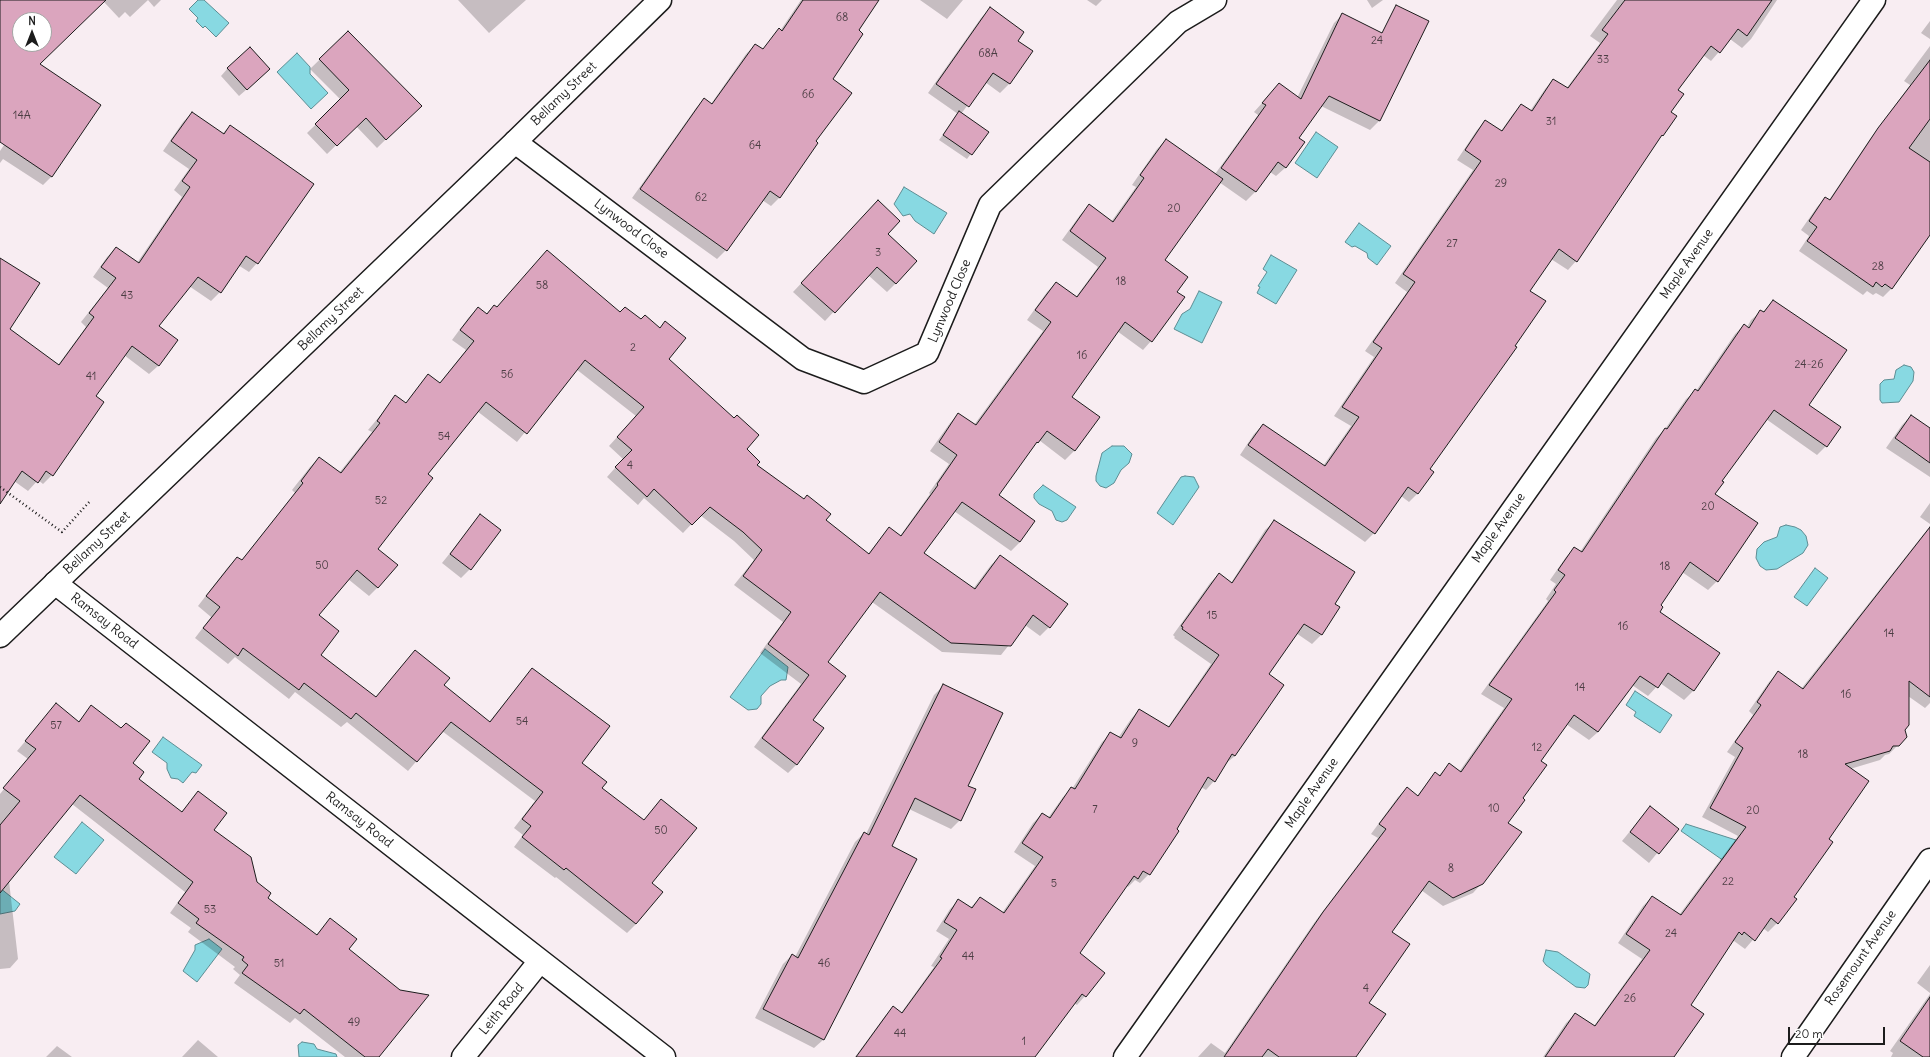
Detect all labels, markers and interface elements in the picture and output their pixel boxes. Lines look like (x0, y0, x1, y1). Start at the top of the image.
house number: 68 (836, 11, 848, 25)
north arrow (12, 12, 52, 52)
text: N (28, 14, 36, 28)
house number: 24 (1371, 34, 1383, 48)
house number: 68A (978, 47, 998, 61)
house number: 33 (1597, 53, 1609, 67)
street label: Bellamy Street (528, 59, 600, 129)
house number: 66 (802, 88, 814, 102)
house number: 14A (13, 109, 31, 123)
house number: 31 (1546, 115, 1556, 129)
house number: 64 (749, 139, 761, 153)
house number: 29 (1495, 177, 1507, 191)
house number: 62 (695, 191, 707, 205)
street label: Lynwood Close (591, 196, 671, 262)
house number: 20 (1167, 202, 1181, 216)
street label: Maple Avenue (1657, 226, 1717, 302)
house number: 27 (1446, 237, 1458, 251)
house number: 3 (875, 246, 881, 260)
street label: Lynwood Close (925, 257, 975, 345)
house number: 28 (1872, 260, 1884, 274)
house number: 18 (1116, 275, 1126, 289)
house number: 58 (536, 279, 548, 293)
street label: Bellamy Street (295, 284, 367, 354)
house number: 43 (121, 289, 133, 303)
house number: 2 (630, 341, 636, 355)
house number: 16 (1077, 349, 1087, 363)
house number: 24-26 (1795, 358, 1823, 372)
house number: 56 (501, 368, 513, 382)
house number: 41 (86, 370, 96, 384)
house number: 54 (438, 430, 450, 444)
house number: 4 (627, 459, 633, 473)
street label: Maple Avenue (1469, 490, 1529, 566)
house number: 52 (375, 494, 387, 508)
house number: 20 (1701, 500, 1715, 514)
street label: Bellamy Street (60, 508, 134, 578)
house number: 50 (315, 559, 329, 573)
house number: 18 (1660, 560, 1670, 574)
street label: Ramsay Road (67, 590, 141, 652)
house number: 15 (1207, 609, 1217, 623)
house number: 16 (1618, 620, 1628, 634)
house number: 14 (1884, 627, 1894, 641)
house number: 14 (1575, 681, 1585, 695)
house number: 16 (1841, 688, 1851, 702)
house number: 54 (516, 715, 528, 729)
house number: 57 (50, 719, 62, 733)
house number: 9 (1132, 737, 1138, 751)
house number: 12 (1532, 741, 1542, 755)
house number: 18 (1798, 748, 1808, 762)
street label: Maple Avenue (1282, 755, 1342, 831)
street label: Ramsay Road (322, 789, 396, 851)
house number: 10 (1488, 802, 1500, 816)
house number: 7 (1092, 803, 1098, 817)
house number: 20 (1746, 804, 1760, 818)
house number: 50 (654, 824, 668, 838)
house number: 8 (1448, 862, 1454, 876)
house number: 22 (1722, 875, 1734, 889)
house number: 5 (1051, 877, 1057, 891)
house number: 53 (204, 903, 216, 917)
street label: Rosemount Avenue (1822, 907, 1900, 1009)
house number: 24 (1665, 927, 1677, 941)
house number: 44 (962, 950, 974, 964)
house number: 51 (274, 957, 284, 971)
house number: 46 (818, 957, 830, 971)
street label: Leith Road (476, 980, 528, 1038)
house number: 4 (1363, 982, 1369, 996)
house number: 26 (1624, 992, 1636, 1006)
house number: 49 (348, 1016, 360, 1030)
scale bar (1790, 1019, 1887, 1045)
text: 20 m (1795, 1026, 1823, 1041)
house number: 44 (894, 1027, 906, 1041)
house number: 1 (1022, 1035, 1026, 1049)

